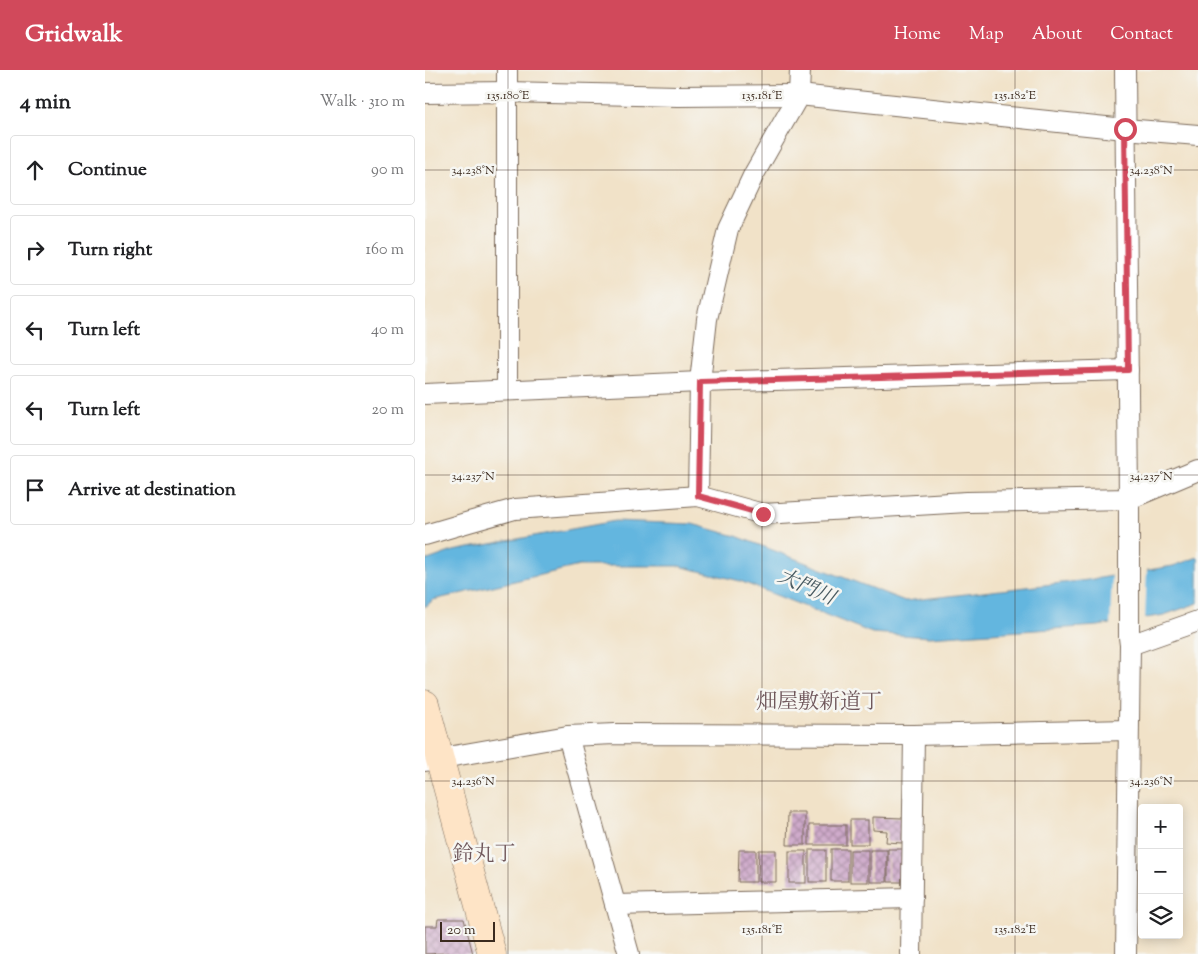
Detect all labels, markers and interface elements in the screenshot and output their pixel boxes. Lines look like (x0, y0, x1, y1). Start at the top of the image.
text: Gridwalk (25, 18, 123, 52)
text: Home (894, 22, 941, 48)
text: Map (969, 22, 1004, 48)
text: About (1032, 22, 1082, 48)
text: Contact (1110, 22, 1173, 48)
text: 135.180°E (487, 87, 530, 105)
text: 135.181°E (742, 87, 783, 105)
text: 135.182°E (994, 87, 1037, 105)
text: 4 min (20, 88, 71, 118)
text: Walk · 310 m (320, 91, 405, 114)
route start (1114, 118, 1137, 141)
icon: ahead (21, 156, 49, 184)
text: Continue (68, 157, 147, 184)
text: 90 m (371, 159, 404, 182)
text: 34.238°N (451, 162, 495, 180)
text: 34.238°N (1129, 162, 1173, 180)
icon: right (21, 236, 49, 264)
text: Turn right (68, 237, 152, 264)
text: 160 m (366, 239, 404, 262)
icon: left (21, 316, 49, 344)
text: Turn left (68, 317, 140, 344)
text: 40 m (371, 319, 404, 342)
icon: left (21, 396, 49, 424)
text: Turn left (68, 397, 140, 424)
text: 20 m (371, 399, 404, 422)
text: 34.237°N (451, 468, 495, 486)
text: 34.237°N (1129, 468, 1173, 486)
icon: arrive (21, 476, 49, 504)
text: Arrive at destination (68, 477, 236, 504)
route end (752, 503, 775, 526)
water label: 大門川 (773, 563, 841, 615)
district label: 畑屋敷新道丁 (756, 688, 882, 718)
text: 34.236°N (452, 773, 495, 791)
text: 34.236°N (1130, 773, 1173, 791)
map controls (1138, 804, 1183, 939)
button: + (1138, 804, 1183, 849)
district label: 鈴丸丁 (453, 840, 516, 870)
button: − (1138, 849, 1183, 894)
button: layers (1138, 894, 1183, 939)
scale bar (440, 919, 495, 942)
text: 20 m (447, 921, 476, 941)
text: 135.181°E (742, 921, 783, 939)
text: 135.182°E (994, 921, 1037, 939)

